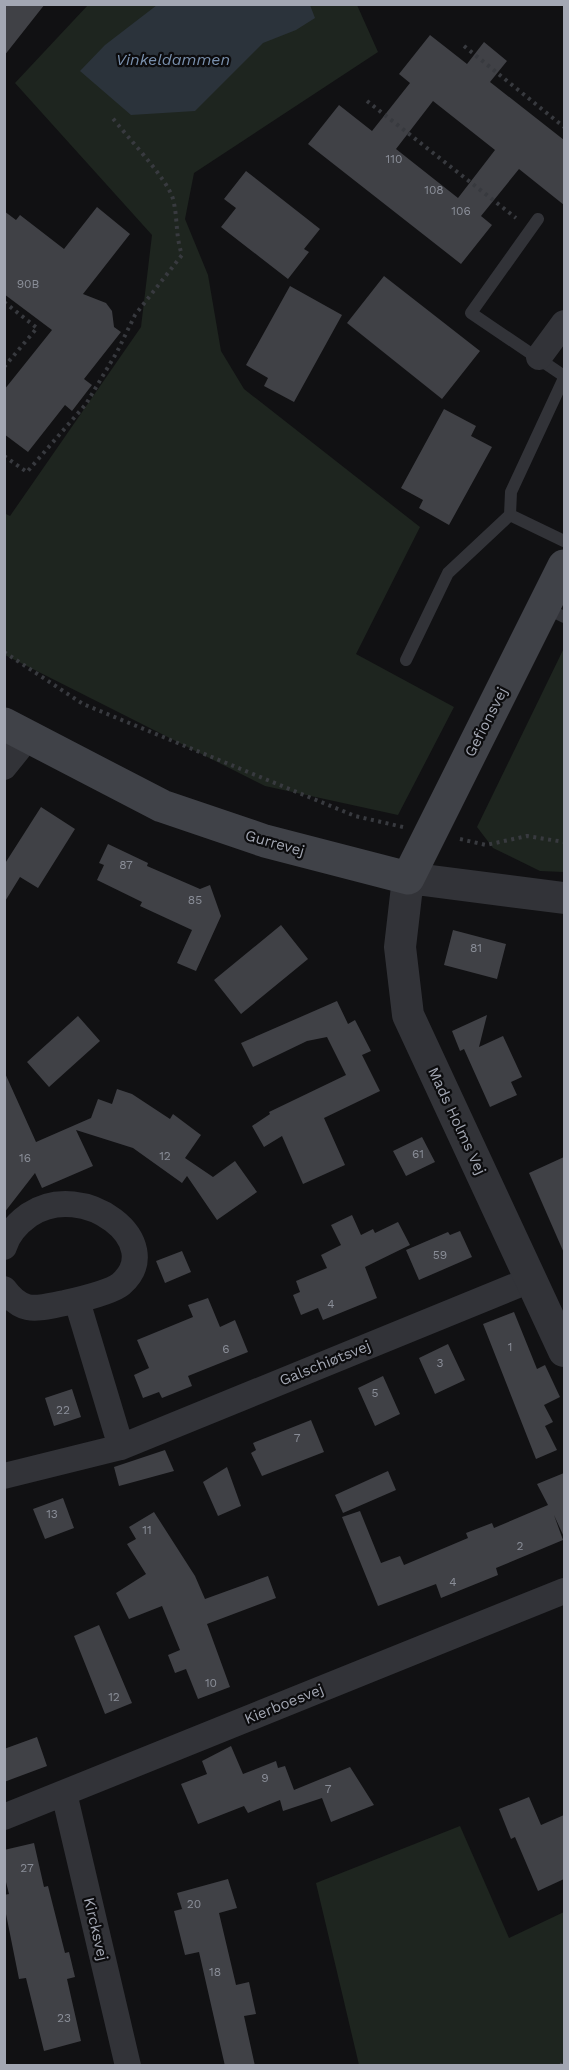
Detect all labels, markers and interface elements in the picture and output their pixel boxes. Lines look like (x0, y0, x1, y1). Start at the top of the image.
water label: Vinkeldammen (116, 50, 230, 69)
house number: 110 (386, 152, 402, 166)
house number: 108 (424, 183, 444, 197)
house number: 106 (451, 204, 471, 218)
house number: 90B (17, 277, 40, 291)
street label: Gefionsvej (461, 684, 511, 760)
street label: Gurrevej (243, 826, 307, 860)
house number: 87 (119, 858, 133, 872)
house number: 85 (188, 893, 202, 907)
house number: 81 (470, 941, 482, 955)
street label: Mads Holms Vej (424, 1064, 490, 1178)
house number: 61 (412, 1147, 424, 1161)
house number: 12 (159, 1149, 171, 1163)
house number: 16 (19, 1151, 31, 1165)
house number: 59 (433, 1248, 447, 1262)
house number: 4 (327, 1297, 335, 1311)
street label: Galschiøtsvej (277, 1337, 373, 1389)
house number: 1 (508, 1340, 512, 1354)
house number: 6 (222, 1342, 230, 1356)
house number: 3 (437, 1356, 444, 1370)
house number: 5 (372, 1386, 379, 1400)
house number: 22 (56, 1403, 70, 1417)
house number: 7 (294, 1431, 301, 1445)
house number: 13 (46, 1507, 58, 1521)
house number: 11 (142, 1523, 152, 1537)
house number: 2 (517, 1539, 524, 1553)
house number: 4 (449, 1575, 457, 1589)
house number: 10 (205, 1676, 217, 1690)
street label: Kierboesvej (242, 1680, 326, 1728)
house number: 12 (108, 1690, 120, 1704)
house number: 9 (261, 1771, 269, 1785)
house number: 7 (325, 1782, 332, 1796)
house number: 27 (20, 1861, 34, 1875)
street label: Kircksvej (80, 1895, 112, 1963)
house number: 20 (187, 1897, 201, 1911)
house number: 18 (209, 1965, 221, 1979)
house number: 23 (57, 2011, 71, 2025)

